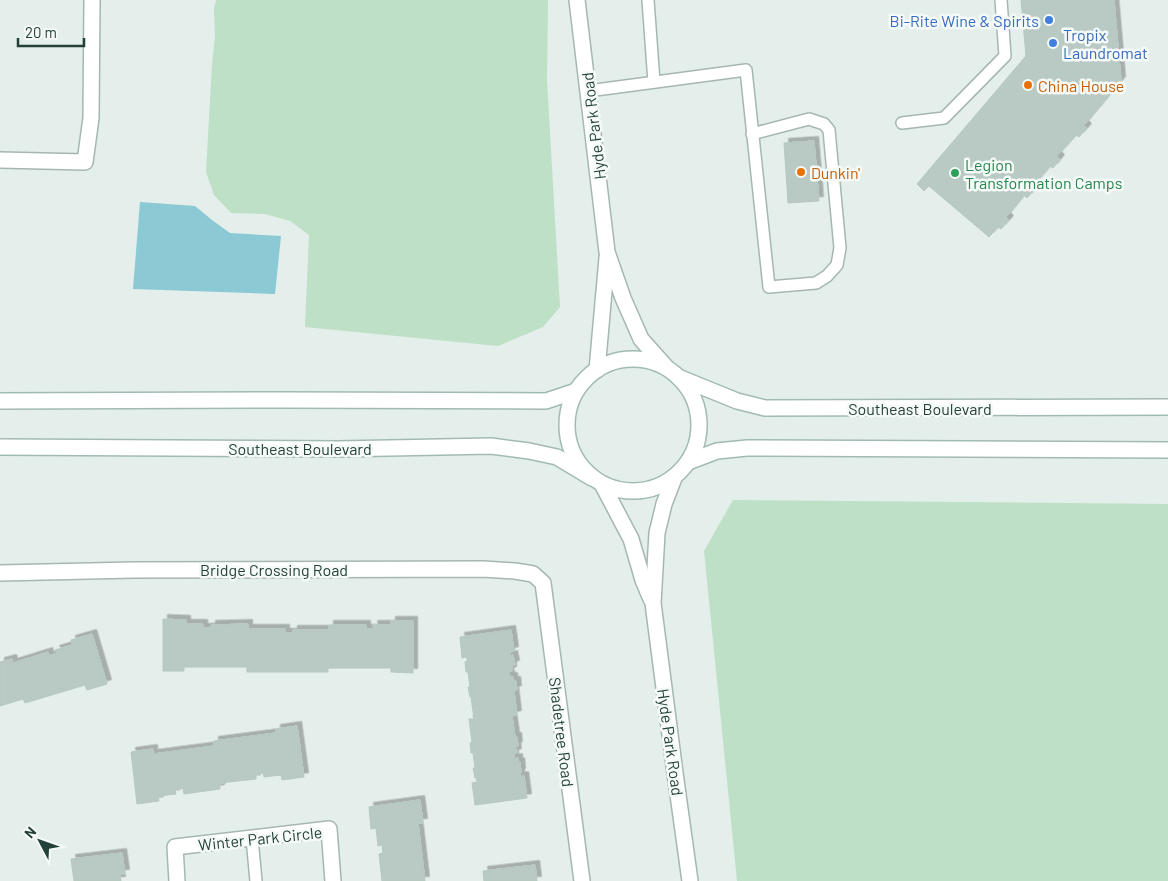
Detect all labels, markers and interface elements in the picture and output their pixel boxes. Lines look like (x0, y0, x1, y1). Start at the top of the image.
place label: Bi-Rite Wine & Spirits (890, 11, 1039, 30)
marker: Bi-Rite Wine & Spirits (1043, 14, 1055, 26)
scale bar (18, 15, 84, 47)
text: 20 m (25, 23, 57, 41)
place label: Tropix Laundromat (1063, 25, 1148, 62)
marker: Tropix Laundromat (1047, 37, 1059, 49)
street label: Hyde Park Road (577, 71, 609, 181)
place label: China House (1038, 76, 1124, 95)
marker: China House (1022, 79, 1034, 91)
place label: Legion Transformation Camps (965, 155, 1122, 192)
place label: Dunkin' (811, 163, 860, 182)
marker: Dunkin' (795, 166, 807, 178)
marker: Legion Transformation Camps (949, 167, 961, 179)
street label: Southeast Boulevard (848, 399, 992, 418)
street label: Southeast Boulevard (228, 439, 372, 458)
street label: Bridge Crossing Road (200, 560, 348, 579)
street label: Shadetree Road (546, 676, 578, 788)
street label: Hyde Park Road (654, 687, 688, 797)
north arrow (15, 816, 65, 866)
street label: Winter Park Circle (197, 822, 323, 854)
text: N (20, 823, 39, 841)

